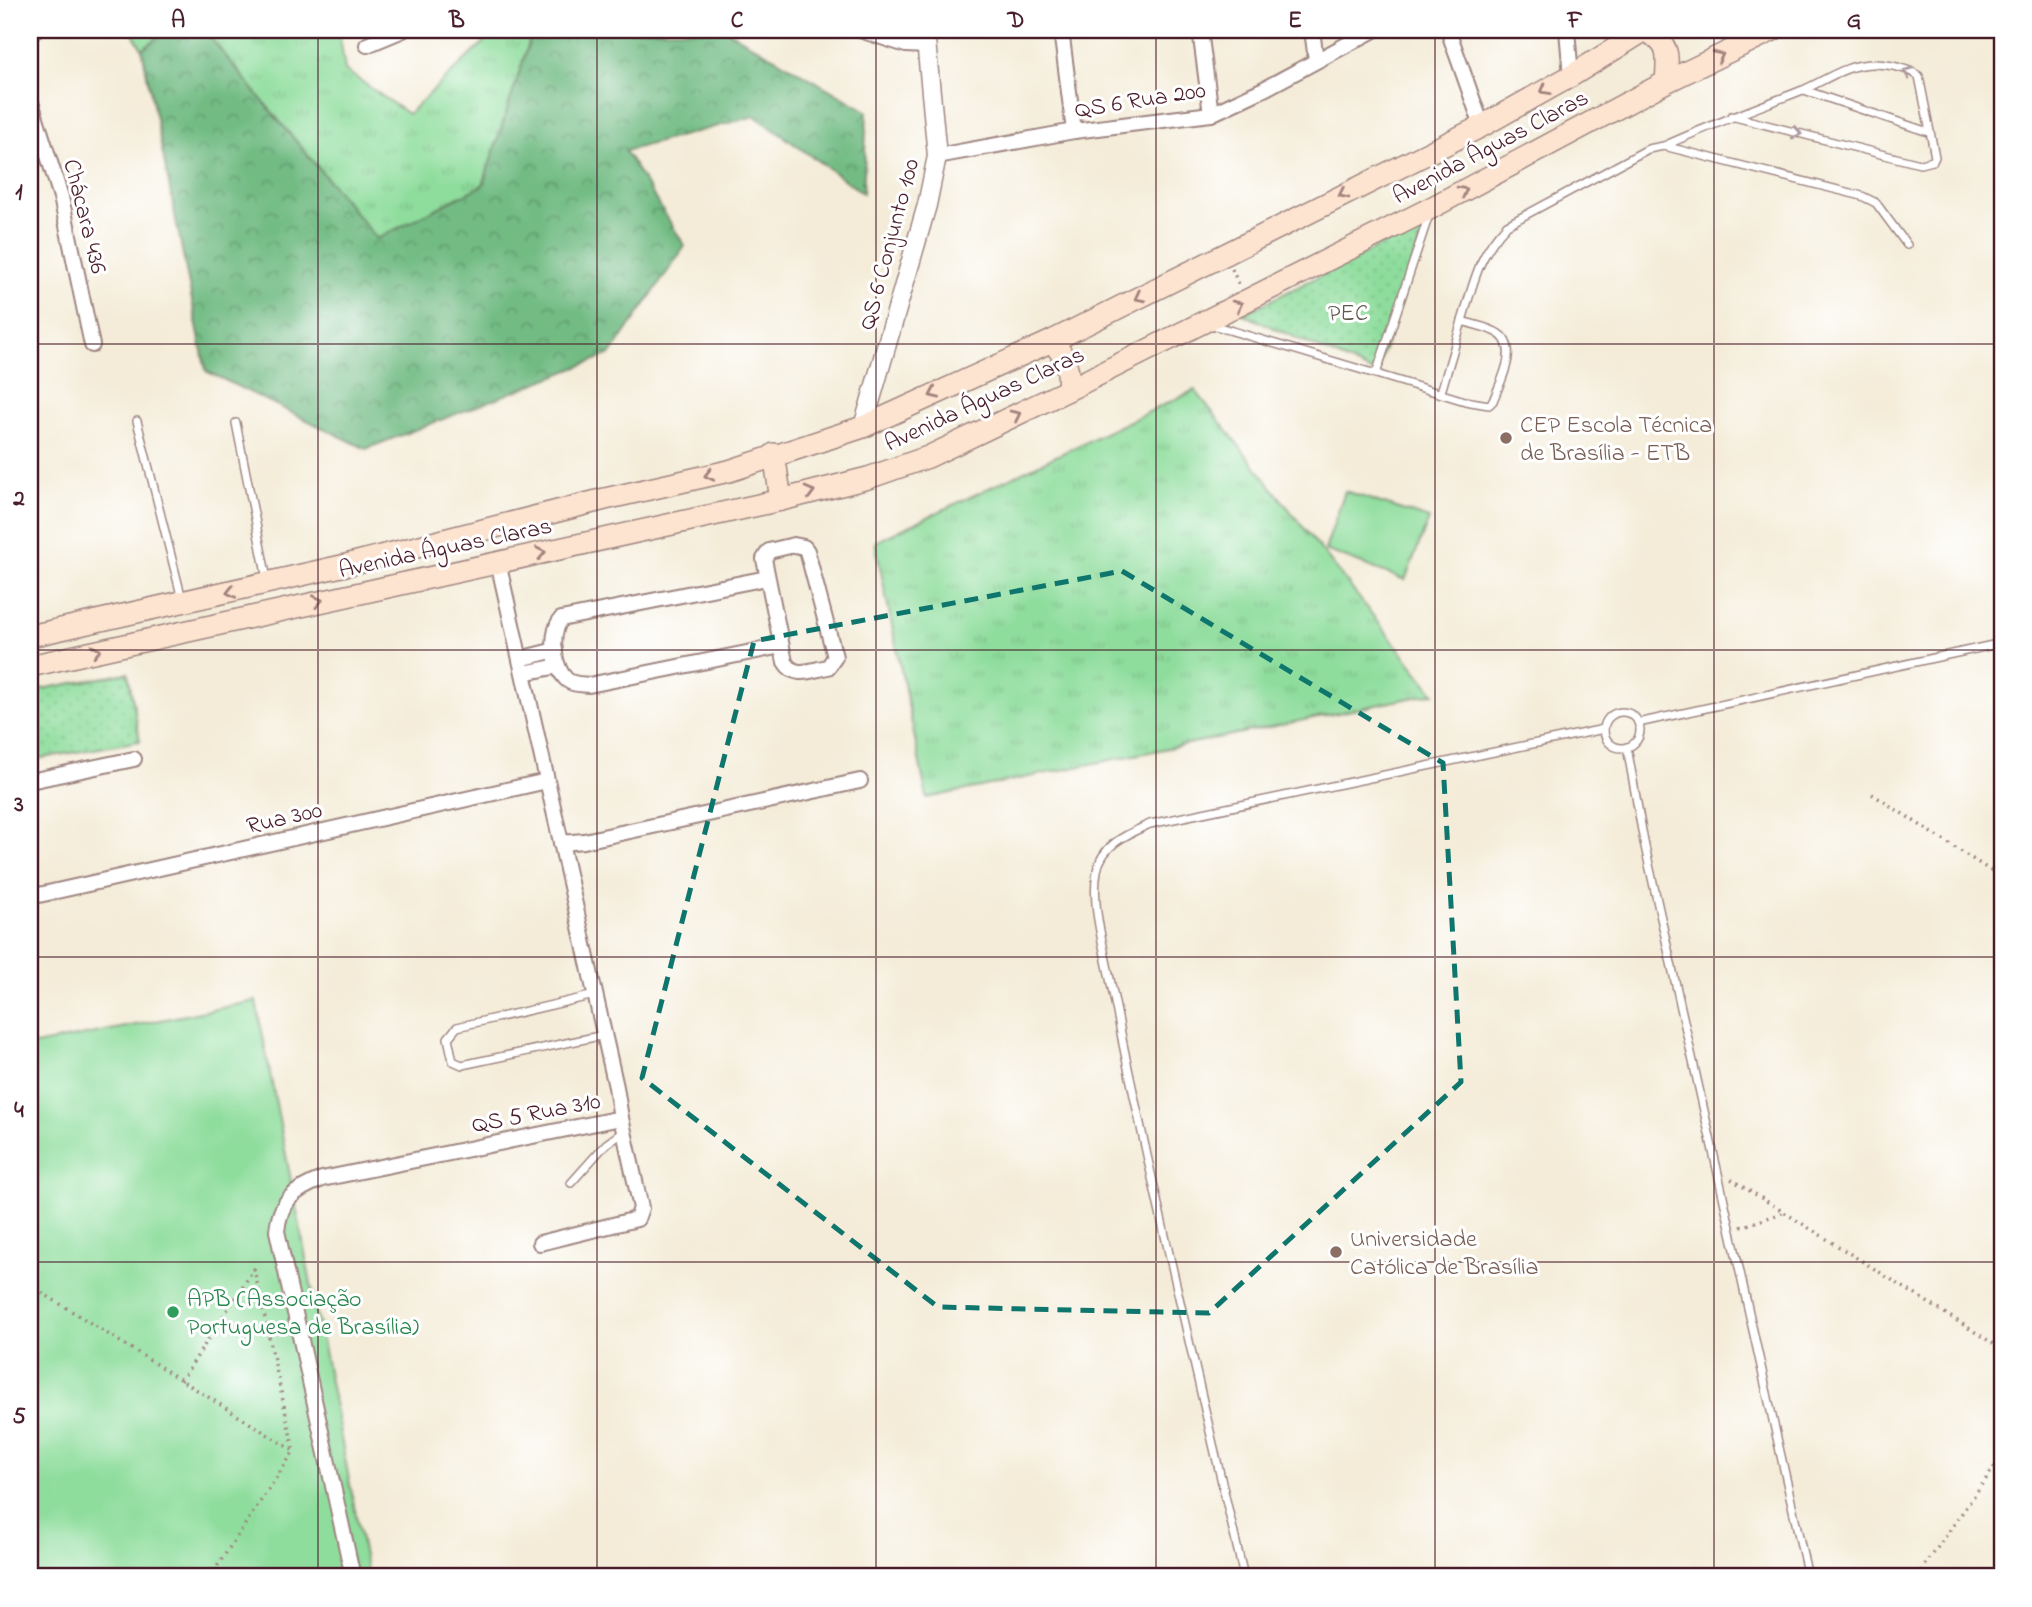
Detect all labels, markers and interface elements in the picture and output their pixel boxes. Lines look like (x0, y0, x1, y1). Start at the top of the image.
text: A (171, 5, 185, 38)
text: B (448, 5, 465, 38)
text: C (731, 5, 744, 38)
text: D (1007, 5, 1024, 38)
text: E (1288, 5, 1302, 38)
text: F (1567, 5, 1583, 38)
text: G (1847, 5, 1861, 38)
one-way arrow (1712, 50, 1724, 64)
one-way arrow (1903, 67, 1915, 81)
street label: QS 6 Rua 200 (1072, 74, 1208, 129)
street label: Avenida Águas Claras (1387, 82, 1595, 215)
one-way arrow (1540, 82, 1552, 95)
one-way arrow (1791, 125, 1803, 139)
street label: QS 6 Conjunto 100 (851, 155, 930, 334)
street label: Chácara 436 (52, 156, 115, 278)
text: 1 (15, 177, 23, 210)
one-way arrow (1338, 186, 1350, 200)
one-way arrow (1456, 186, 1468, 199)
one-way arrow (1134, 288, 1147, 302)
park label: PEC (1328, 297, 1368, 332)
one-way arrow (1231, 299, 1243, 313)
street label: Avenida Águas Claras (879, 338, 1091, 462)
one-way arrow (929, 386, 941, 400)
one-way arrow (1009, 409, 1021, 423)
place label: CEP Escola Técnica de Brasília - ETB (1520, 409, 1712, 472)
marker: CEP Escola Técnica de Brasília - ETB (1498, 430, 1514, 446)
one-way arrow (703, 467, 715, 482)
text: 2 (12, 483, 25, 516)
one-way arrow (804, 486, 816, 500)
street label: Avenida Águas Claras (336, 510, 555, 589)
one-way arrow (535, 547, 547, 562)
one-way arrow (225, 583, 237, 598)
one-way arrow (312, 595, 324, 610)
one-way arrow (90, 645, 102, 659)
text: 3 (13, 789, 24, 822)
street label: Rua 300 (243, 794, 326, 845)
street label: QS 5 Rua 310 (469, 1085, 604, 1144)
text: 4 (14, 1095, 24, 1128)
place label: Universidade Católica de Brasília (1350, 1223, 1539, 1286)
marker: Universidade Católica de Brasília (1328, 1244, 1344, 1260)
place label: APB (Associação Portuguesa de Brasília) (187, 1283, 419, 1346)
marker: APB (Associação Portuguesa de Brasília) (165, 1304, 181, 1320)
text: 5 (12, 1401, 26, 1434)

